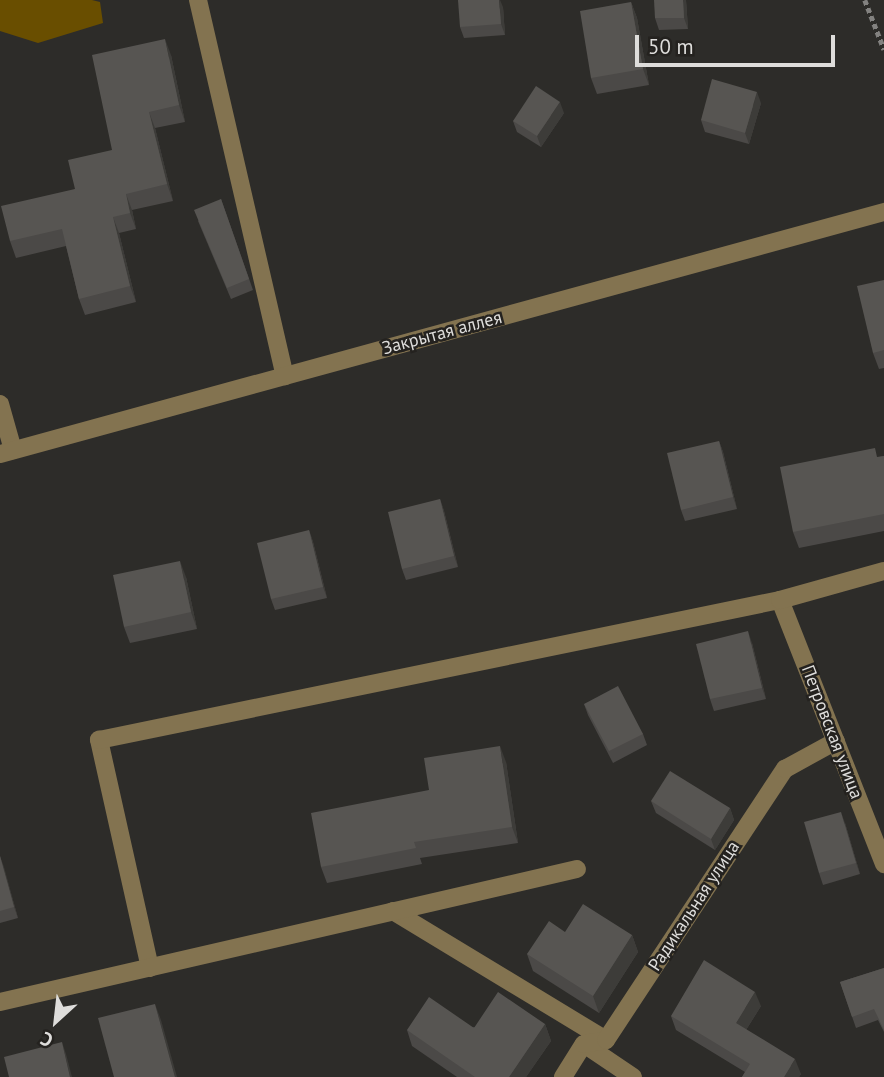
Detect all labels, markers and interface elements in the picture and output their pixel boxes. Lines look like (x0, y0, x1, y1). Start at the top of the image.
scale bar (639, 21, 838, 65)
text: 50 m (648, 33, 694, 60)
street label: Закрытая аллея (380, 307, 504, 359)
street label: Петровская улица (797, 662, 867, 802)
street label: Радикальная улица (644, 837, 744, 975)
north arrow (21, 986, 91, 1056)
text: С (36, 1027, 57, 1053)

